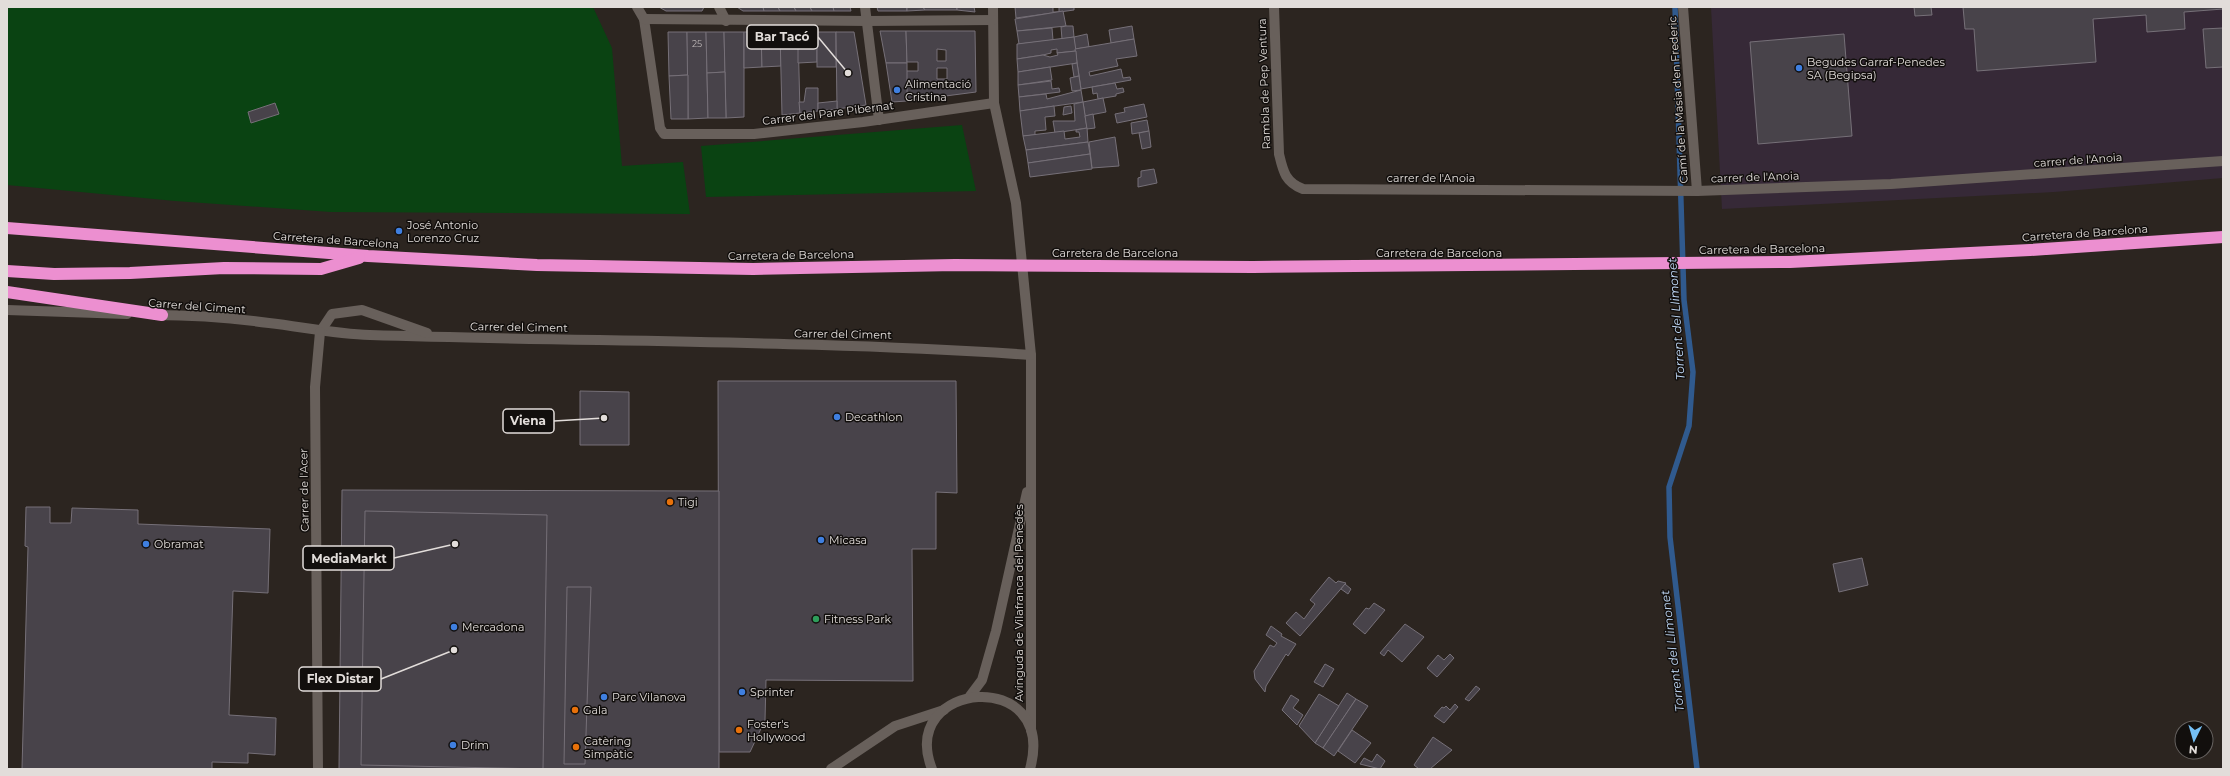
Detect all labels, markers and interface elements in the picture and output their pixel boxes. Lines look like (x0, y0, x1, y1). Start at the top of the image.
street label: Camí de la Masia d'en Frederic (1665, 16, 1691, 184)
street label: Rambla de Pep Ventura (1255, 18, 1273, 150)
callout: Bar Tacó (747, 25, 818, 49)
text: Bar Tacó (755, 29, 809, 44)
house number: 25 (692, 38, 702, 49)
place label: Begudes Garraf-Penedes SA (Begipsa) (1807, 55, 1945, 82)
marker: Begudes Garraf-Penedes SA (Begipsa) (1794, 63, 1804, 73)
place label: Alimentació Cristina (905, 77, 971, 104)
marker: Alimentació Cristina (892, 85, 902, 95)
street label: Carrer del Pare Pibernat (761, 98, 895, 128)
street label: carrer de l'Anoia (2033, 150, 2123, 170)
street label: carrer de l'Anoia (1710, 168, 1800, 186)
street label: carrer de l'Anoia (1387, 171, 1475, 185)
place label: José Antonio Lorenzo Cruz (406, 218, 480, 245)
street label: Carretera de Barcelona (2022, 222, 2148, 244)
marker: José Antonio Lorenzo Cruz (394, 226, 404, 236)
street label: Carretera de Barcelona (273, 229, 399, 251)
street label: Carretera de Barcelona (1699, 241, 1825, 257)
street label: Carretera de Barcelona (1052, 246, 1178, 260)
street label: Carretera de Barcelona (1376, 246, 1502, 260)
street label: Carretera de Barcelona (728, 247, 854, 263)
water label: Torrent del Llimonet (1664, 257, 1688, 381)
street label: Carrer del Ciment (148, 296, 247, 316)
street label: Carrer del Ciment (470, 319, 568, 335)
street label: Carrer del Ciment (794, 326, 892, 342)
callout: Viena (503, 409, 554, 433)
place label: Decathlon (845, 410, 903, 424)
marker: Decathlon (832, 412, 842, 422)
text: Viena (509, 413, 546, 428)
street label: Carrer de l'Acer (296, 448, 312, 532)
place label: Tigi (678, 495, 698, 509)
marker: Tigi (665, 497, 675, 507)
street label: Avinguda de Vilafranca del Penedès (1012, 504, 1026, 702)
place label: Micasa (829, 533, 867, 547)
marker: Micasa (816, 535, 826, 545)
place label: Obramat (154, 537, 204, 551)
marker: Obramat (141, 539, 151, 549)
callout: MediaMarkt (303, 546, 394, 570)
text: MediaMarkt (311, 551, 387, 566)
water label: Torrent del Llimonet (1657, 589, 1687, 713)
place label: Fitness Park (824, 612, 892, 626)
marker: Fitness Park (811, 614, 821, 624)
place label: Mercadona (462, 620, 524, 634)
marker: Mercadona (449, 622, 459, 632)
callout: Flex Distar (299, 667, 381, 691)
text: Flex Distar (307, 671, 373, 686)
place label: Sprinter (750, 685, 794, 699)
marker: Sprinter (737, 687, 747, 697)
place label: Parc Vilanova (612, 690, 686, 704)
marker: Parc Vilanova (599, 692, 609, 702)
place label: Gala (583, 703, 607, 717)
marker: Gala (570, 705, 580, 715)
place label: Foster's Hollywood (747, 717, 805, 744)
north arrow (2174, 720, 2214, 760)
marker: Foster's Hollywood (734, 725, 744, 735)
place label: Catèring Simpàtic (584, 734, 633, 761)
place label: Drim (461, 738, 489, 752)
marker: Drim (448, 740, 458, 750)
marker: Catèring Simpàtic (571, 742, 581, 752)
text: N (2188, 743, 2198, 757)

